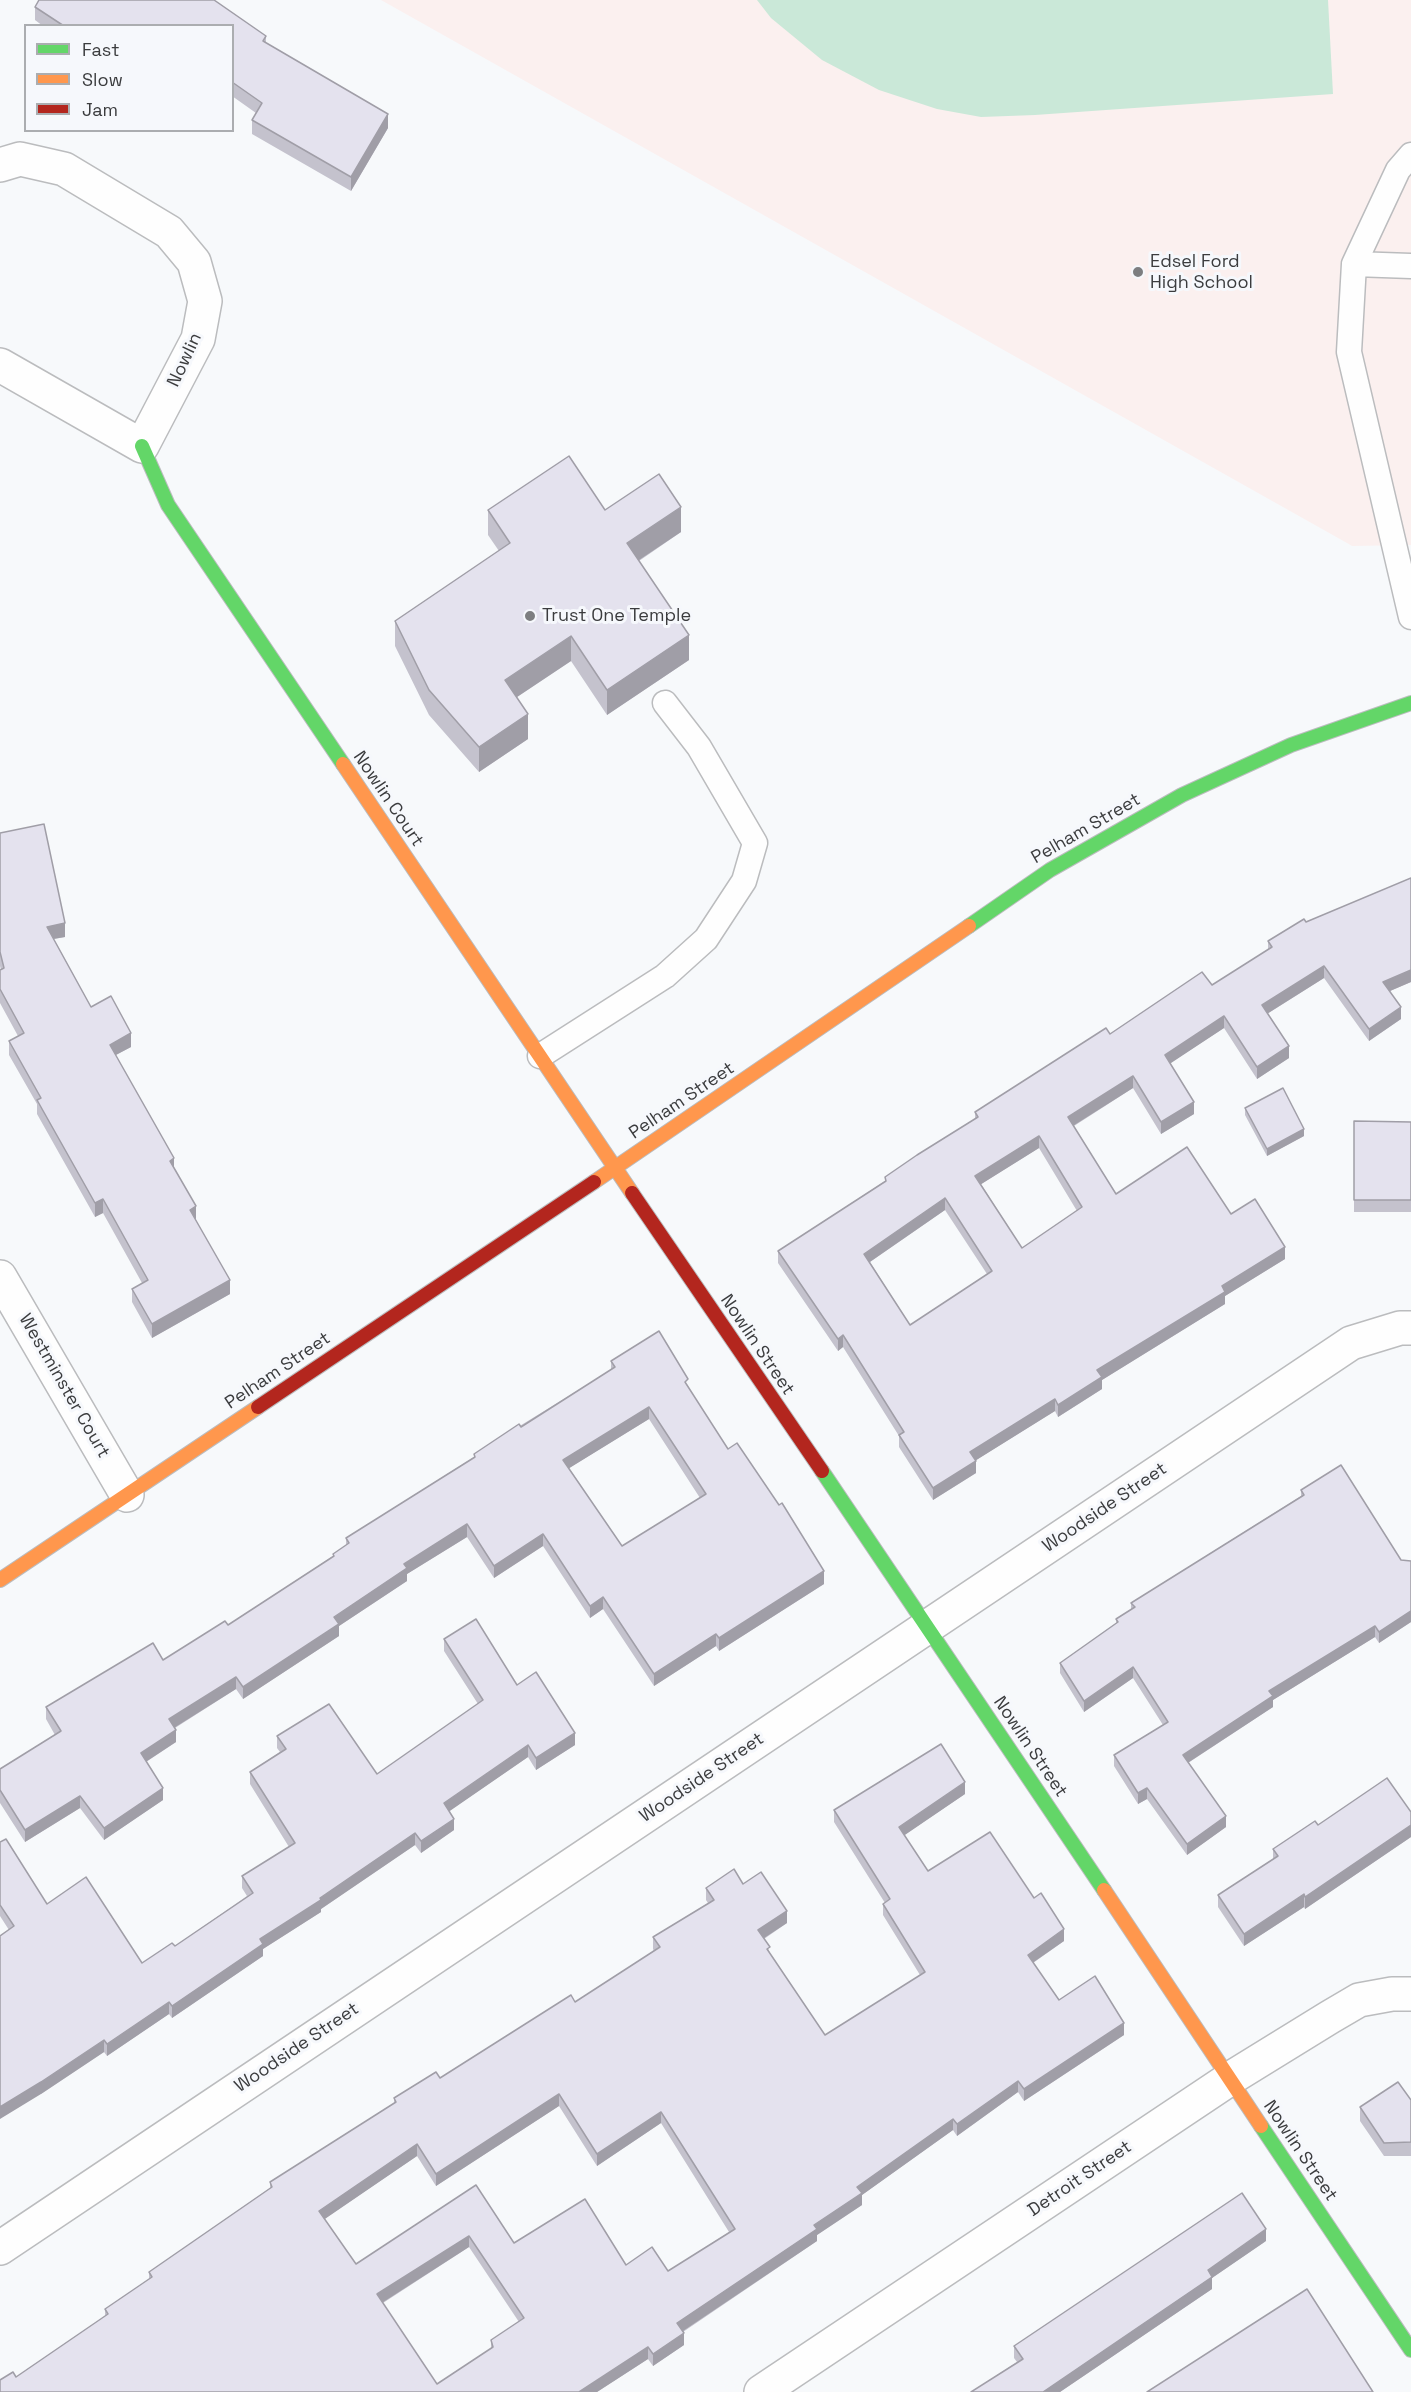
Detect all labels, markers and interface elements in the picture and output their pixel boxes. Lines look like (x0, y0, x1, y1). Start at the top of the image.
legend (24, 24, 234, 132)
text: Fast (82, 38, 119, 61)
text: Slow (82, 68, 123, 91)
text: Jam (82, 98, 118, 121)
place label: Edsel Ford High School (1150, 251, 1253, 294)
marker: Edsel Ford High School (1131, 265, 1145, 279)
street label: Nowlin (163, 330, 207, 390)
place label: Trust One Temple (542, 605, 691, 627)
marker: Trust One Temple (523, 609, 537, 623)
street label: Nowlin Court (348, 747, 428, 851)
street label: Pelham Street (1028, 789, 1144, 869)
street label: Pelham Street (625, 1058, 739, 1144)
street label: Nowlin Street (715, 1291, 799, 1399)
street label: Westminster Court (14, 1310, 114, 1462)
street label: Pelham Street (221, 1328, 335, 1414)
street label: Woodside Street (1039, 1458, 1171, 1558)
street label: Nowlin Street (988, 1693, 1072, 1801)
street label: Woodside Street (636, 1728, 768, 1828)
street label: Woodside Street (231, 1998, 363, 2098)
street label: Nowlin Street (1258, 2097, 1342, 2205)
street label: Detroit Street (1024, 2136, 1136, 2222)

